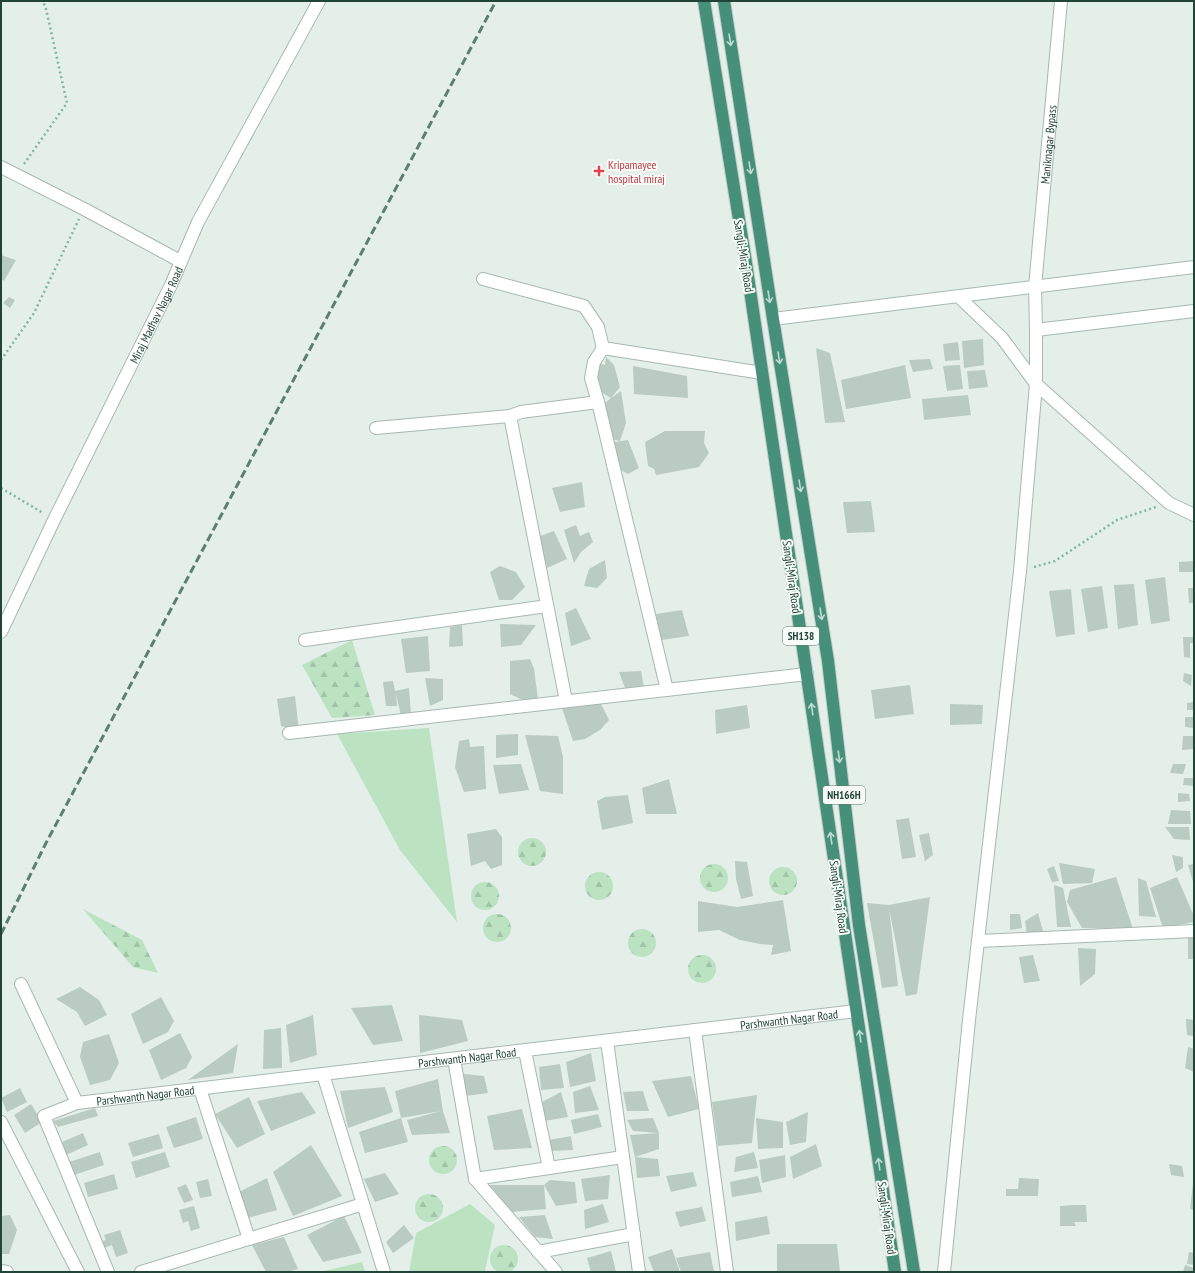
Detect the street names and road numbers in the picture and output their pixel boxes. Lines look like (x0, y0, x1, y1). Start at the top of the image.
street label: Maniknagar Bypass (1037, 104, 1059, 185)
street label: Sangli-Miraj Road (731, 219, 757, 293)
street label: Miraj Madhav Nagar Road (126, 264, 186, 366)
street label: Sangli-Miraj Road (779, 540, 805, 614)
road number: SH138 (783, 627, 819, 645)
road number: NH166H (823, 786, 865, 804)
street label: Sangli-Miraj Road (826, 860, 852, 934)
street label: Parshwanth Nagar Road (739, 1006, 839, 1032)
street label: Parshwanth Nagar Road (417, 1044, 517, 1070)
street label: Parshwanth Nagar Road (96, 1082, 195, 1108)
street label: Sangli-Miraj Road (874, 1181, 900, 1255)

